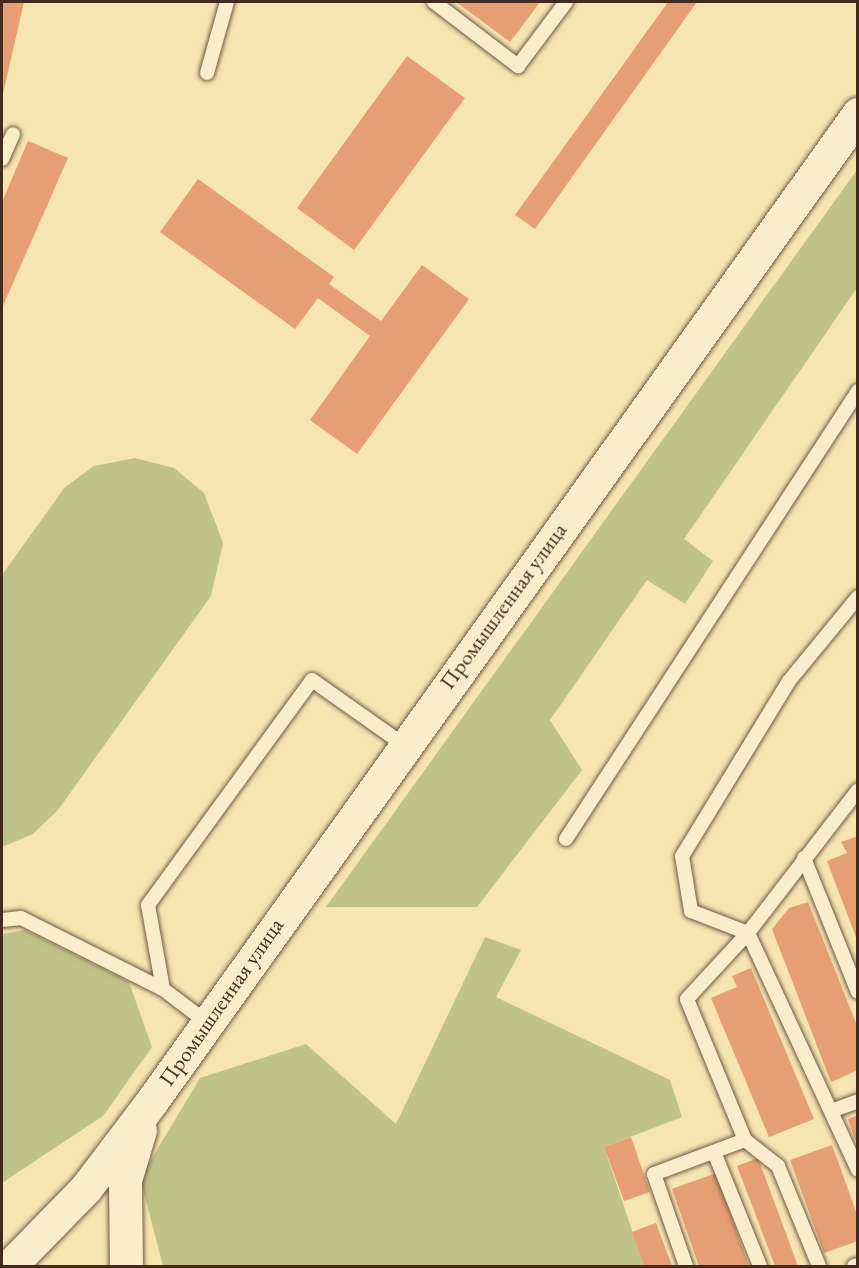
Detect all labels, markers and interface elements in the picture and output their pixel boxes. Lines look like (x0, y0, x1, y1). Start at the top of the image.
street label: Промышленная улица (434, 518, 572, 694)
street label: Промышленная улица (153, 913, 289, 1091)

